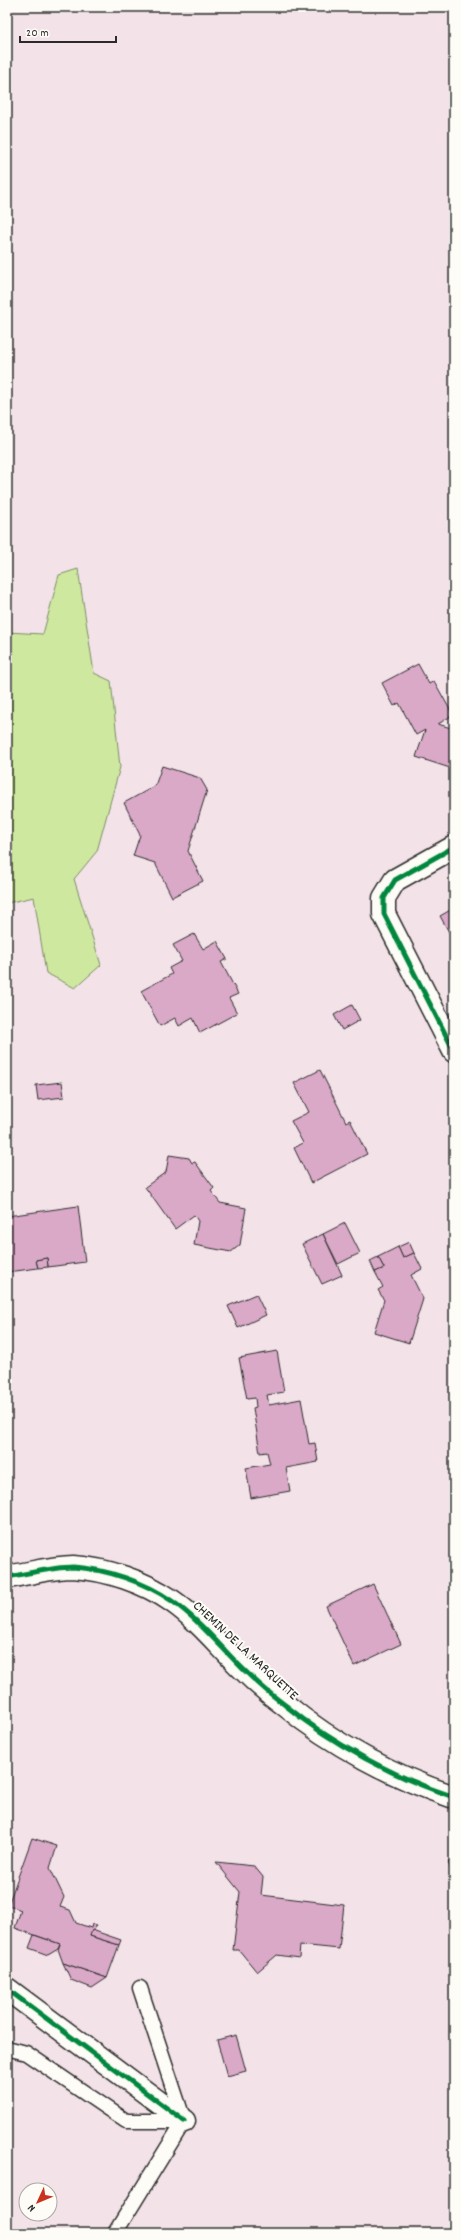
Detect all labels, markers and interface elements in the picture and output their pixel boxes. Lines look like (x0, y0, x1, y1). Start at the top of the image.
scale bar (20, 18, 116, 44)
text: 20 m (26, 25, 49, 42)
street label: CHEMIN DE LA MARQUETTE (188, 1597, 303, 1706)
north arrow (18, 2182, 58, 2222)
text: N (24, 2200, 40, 2215)

